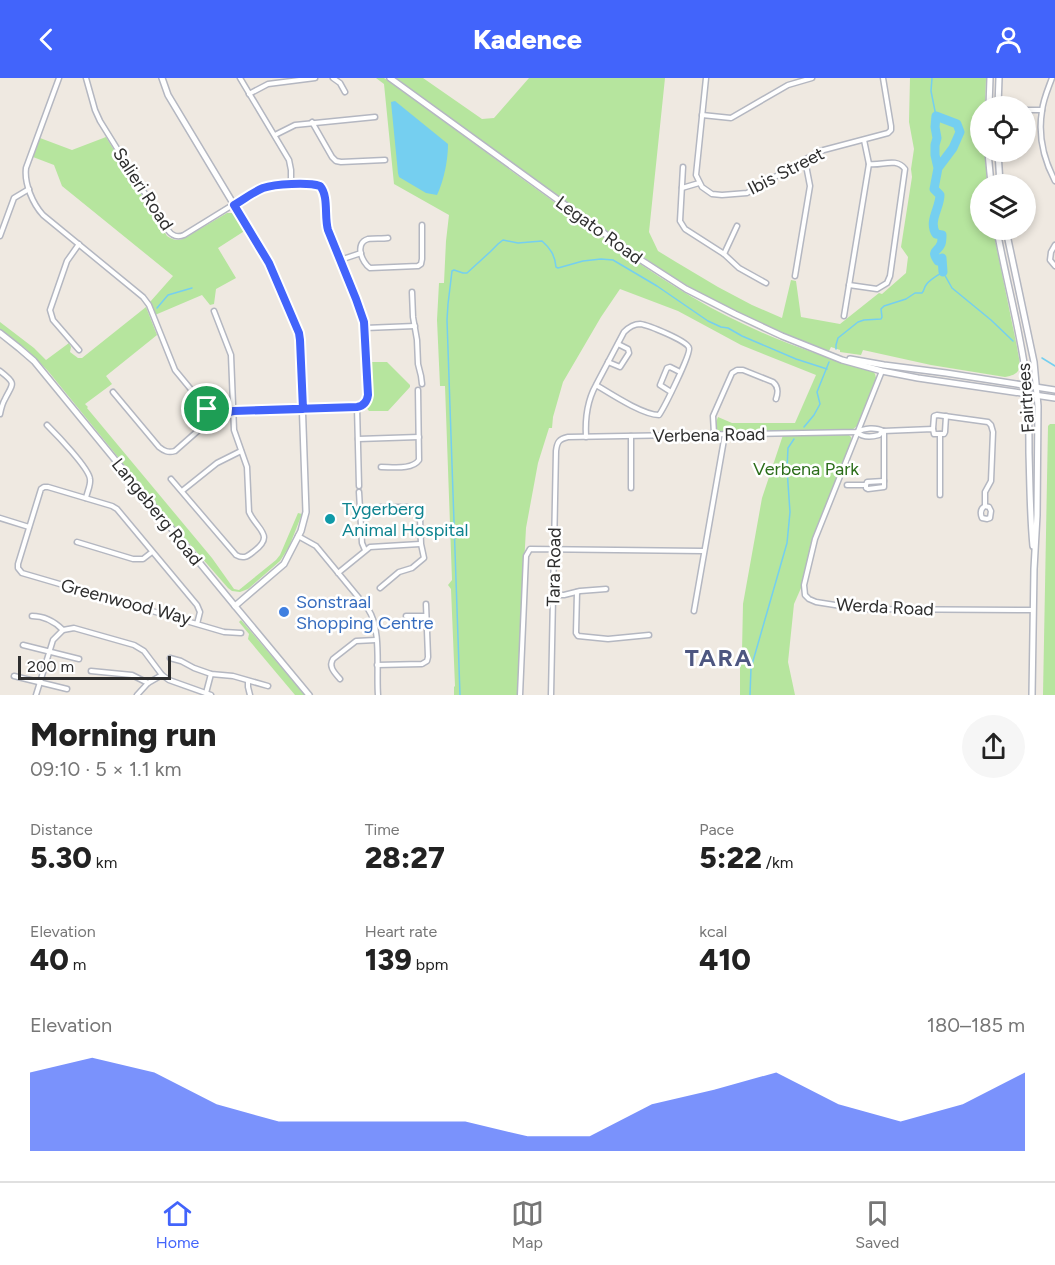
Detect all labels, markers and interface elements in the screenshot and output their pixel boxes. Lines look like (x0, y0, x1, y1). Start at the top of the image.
icon: back (30, 23, 63, 56)
text: Kadence (473, 23, 582, 56)
icon: person (992, 23, 1025, 56)
map controls (970, 96, 1036, 240)
button: locate (970, 96, 1036, 162)
street label: Ibis Street (744, 142, 828, 200)
street label: Salieri Road (108, 143, 178, 235)
button: layers (970, 174, 1036, 240)
street label: Legato Road (551, 191, 647, 269)
street label: Fairtrees (1013, 362, 1039, 434)
pin (181, 383, 232, 434)
icon: arrive (190, 392, 223, 425)
street label: Verbena Road (652, 423, 766, 447)
street label: Langeberg Road (107, 454, 207, 570)
park label: Verbena Park (753, 458, 859, 480)
place label: Tygerberg Animal Hospital (342, 498, 468, 541)
marker: Tygerberg Animal Hospital (323, 512, 337, 526)
street label: Tara Road (542, 527, 566, 607)
street label: Greenwood Way (58, 574, 194, 630)
place label: Sonstraal Shopping Centre (296, 591, 434, 634)
street label: Werda Road (835, 593, 935, 621)
marker: Sonstraal Shopping Centre (277, 605, 291, 619)
district label: TARA (685, 643, 753, 672)
scale bar (18, 653, 171, 680)
text: 200 m (27, 657, 74, 676)
text: Morning run (30, 715, 216, 754)
button: share (962, 715, 1025, 778)
text: 09:10 · 5 × 1.1 km (30, 757, 181, 781)
text: Distance (30, 820, 93, 839)
text: Time (365, 820, 400, 839)
text: Pace (699, 820, 734, 839)
text: 5.30 (30, 839, 92, 876)
text: 28:27 (365, 839, 445, 876)
text: 5:22 (699, 839, 762, 876)
text: km (92, 853, 117, 872)
text: /km (762, 853, 793, 872)
text: Elevation (30, 922, 96, 941)
text: Heart rate (365, 922, 437, 941)
text: kcal (699, 922, 727, 941)
text: 40 (30, 941, 69, 978)
text: 139 (365, 941, 412, 978)
text: 410 (699, 941, 751, 978)
text: m (69, 955, 86, 974)
text: bpm (412, 955, 448, 974)
text: Elevation (30, 1013, 112, 1037)
text: 180–185 m (927, 1013, 1025, 1037)
tab: Home (156, 1197, 199, 1252)
tab: Map (511, 1197, 544, 1252)
tab: Saved (855, 1197, 899, 1252)

